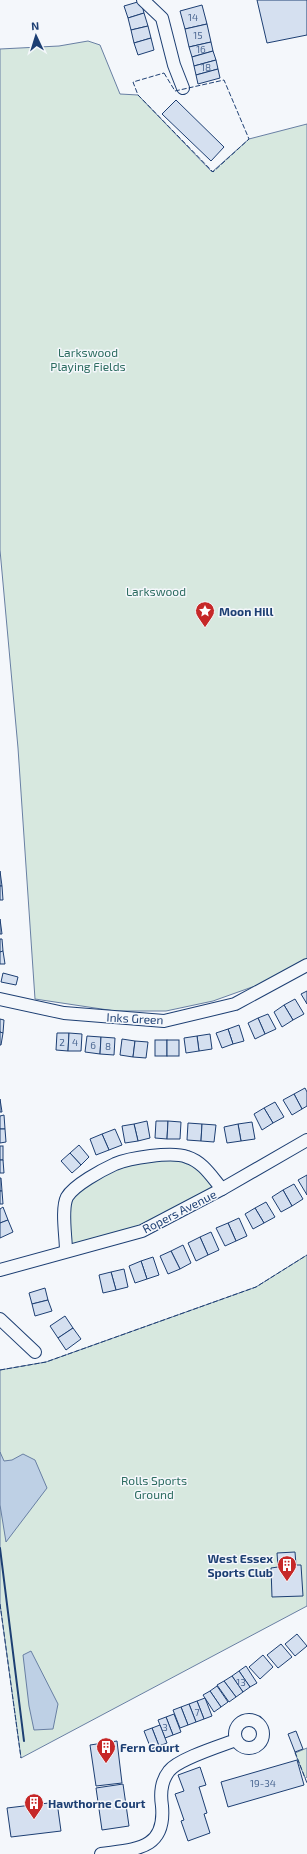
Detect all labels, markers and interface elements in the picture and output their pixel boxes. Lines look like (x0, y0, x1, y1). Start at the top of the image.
house number: 14 (188, 11, 198, 23)
north arrow (16, 16, 56, 56)
text: N (31, 19, 40, 32)
house number: 15 (193, 29, 203, 41)
house number: 16 (196, 43, 206, 55)
house number: 18 (201, 61, 211, 73)
park label: Larkswood Playing Fields (50, 345, 126, 373)
park label: Larkswood (126, 584, 186, 598)
place icon: Moon Hill (194, 600, 216, 628)
place label: Moon Hill (219, 604, 273, 618)
street label: Inks Green (106, 1010, 164, 1026)
house number: 2 (59, 1036, 65, 1048)
house number: 4 (72, 1036, 78, 1048)
house number: 6 (90, 1039, 96, 1051)
house number: 8 (105, 1040, 111, 1052)
street label: Ropers Avenue (140, 1186, 218, 1236)
park label: Rolls Sports Ground (121, 1473, 187, 1501)
place label: West Essex Sports Club (207, 1551, 273, 1579)
building icon: West Essex Sports Club (276, 1554, 298, 1582)
house number: 13 (236, 1676, 246, 1688)
house number: 7 (194, 1706, 200, 1718)
house number: 3 (162, 1721, 168, 1733)
building icon: Fern Court (95, 1736, 117, 1764)
place label: Fern Court (120, 1740, 180, 1754)
house number: 19-34 (250, 1777, 276, 1789)
building icon: Hawthorne Court (23, 1792, 45, 1820)
place label: Hawthorne Court (48, 1796, 146, 1810)

